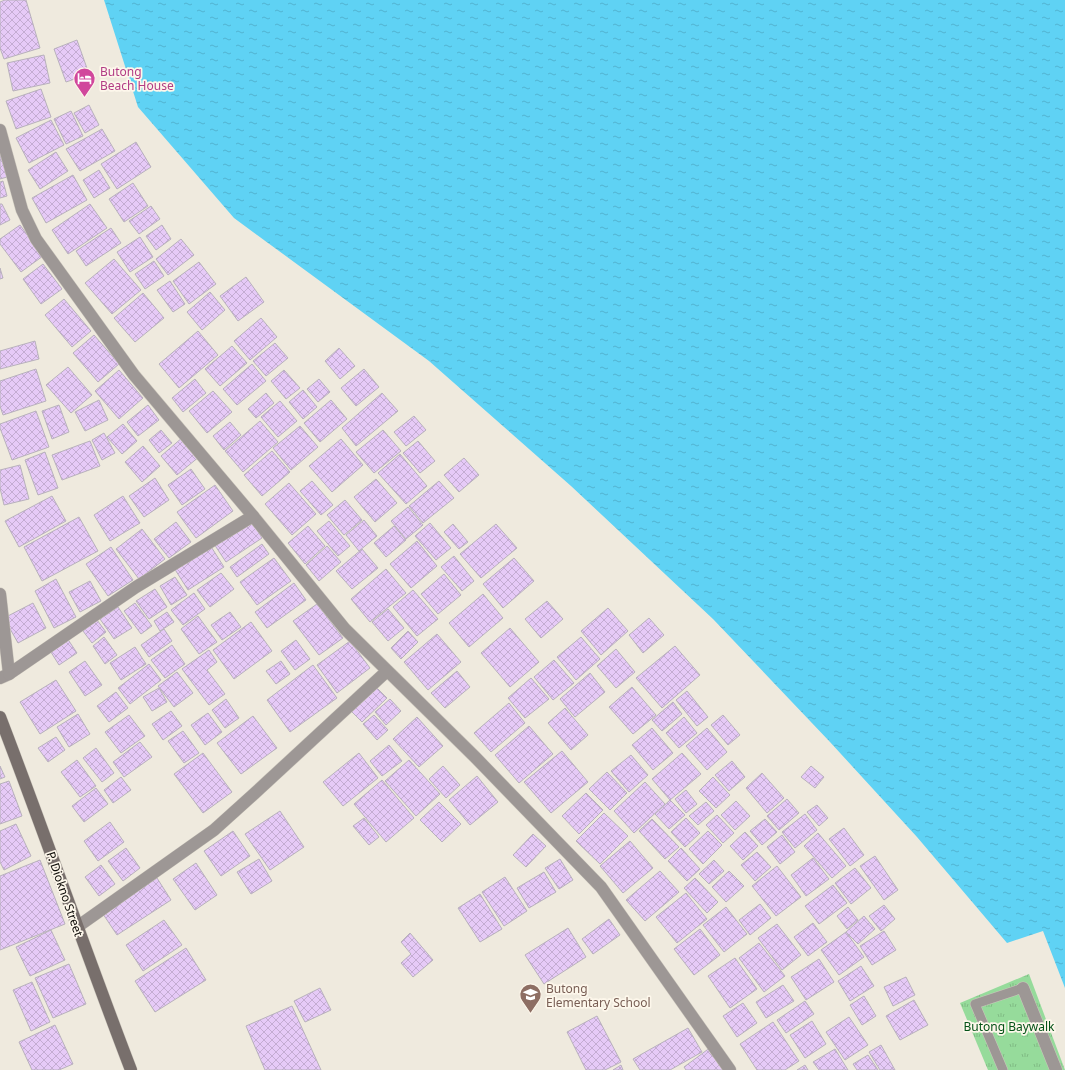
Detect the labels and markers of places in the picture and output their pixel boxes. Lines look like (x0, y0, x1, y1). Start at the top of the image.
place label: Butong Beach House (100, 63, 174, 94)
hotel icon: Butong Beach House (71, 65, 97, 98)
place label: Butong Elementary School (546, 980, 651, 1011)
school or university icon: Butong Elementary School (518, 982, 544, 1015)

